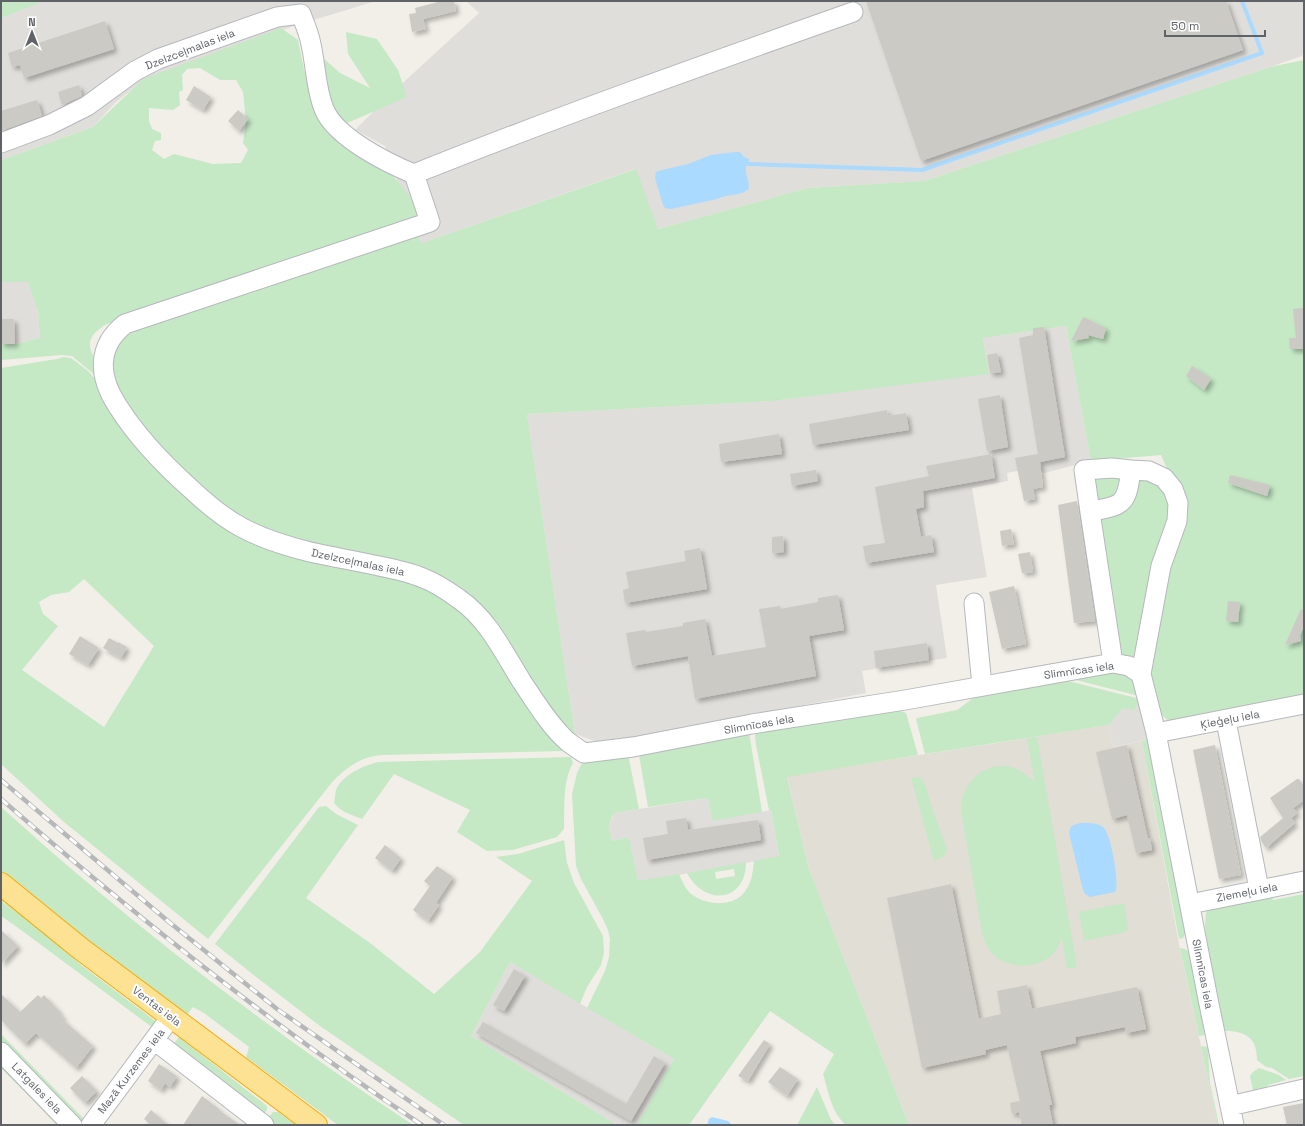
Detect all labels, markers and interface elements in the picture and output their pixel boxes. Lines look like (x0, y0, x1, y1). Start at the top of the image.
north arrow (12, 12, 52, 52)
scale bar (1165, 12, 1265, 38)
text: N (28, 15, 36, 29)
text: 50 m (1171, 18, 1199, 34)
street label: Dzelzceļmalas iela (143, 25, 237, 73)
street label: Dzelzceļmalas iela (310, 545, 407, 579)
street label: Slimnīcas iela (1043, 658, 1116, 682)
street label: Ķieģeļu iela (1199, 706, 1261, 732)
street label: Slimnīcas iela (723, 711, 796, 737)
street label: Ziemeļu iela (1215, 879, 1279, 905)
street label: Slimnīcas iela (1189, 938, 1217, 1011)
street label: Ventas iela (130, 983, 185, 1029)
street label: Mazā Kurzemes iela (94, 1025, 168, 1116)
street label: Latgales iela (9, 1059, 66, 1117)

